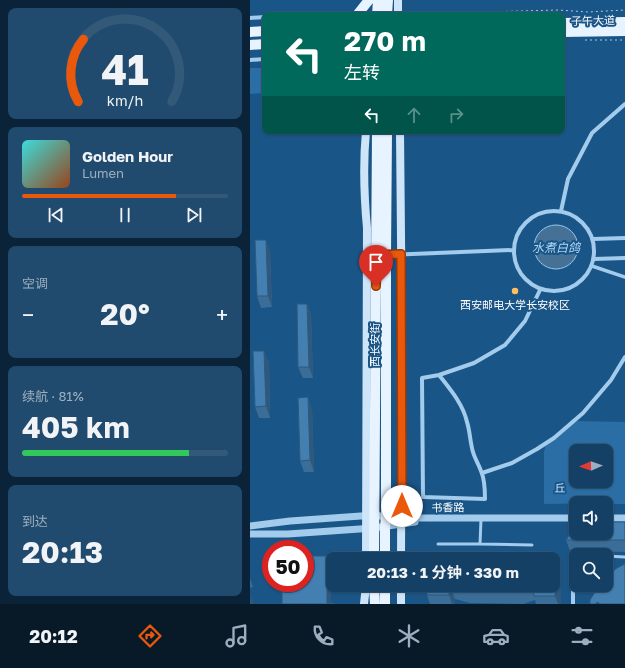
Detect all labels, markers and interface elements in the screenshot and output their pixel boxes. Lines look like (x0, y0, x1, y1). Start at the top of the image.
street label: 子午大道 (571, 13, 615, 27)
text: 270 m (344, 24, 426, 57)
icon: left (278, 28, 330, 80)
text: 41 (101, 43, 149, 93)
text: 左转 (344, 61, 380, 83)
text: km/h (107, 91, 143, 108)
icon: left (361, 104, 383, 126)
icon: ahead (403, 104, 425, 126)
icon: right (445, 104, 467, 126)
text: Golden Hour (82, 147, 173, 165)
text: Lumen (82, 165, 124, 181)
icon: previous (45, 204, 67, 226)
icon: pause (114, 204, 136, 226)
icon: next (183, 204, 205, 226)
water label: 水煮白鸽 (532, 240, 582, 255)
pin (359, 245, 393, 286)
icon: arrive (365, 251, 387, 273)
text: 空调 (22, 275, 48, 291)
marker: 西安邮电大学长安校区 (510, 286, 520, 296)
text: 20° (100, 296, 150, 332)
place label: 西安邮电大学长安校区 (460, 298, 570, 311)
text: − (22, 301, 34, 328)
text: + (216, 301, 228, 328)
street label: 西长安街 (368, 323, 381, 367)
text: 续航 · 81% (22, 388, 84, 404)
text: 405 km (22, 409, 130, 445)
north arrow (569, 444, 613, 488)
map controls (569, 444, 613, 592)
park label: 丘 (555, 481, 566, 494)
position arrow (381, 485, 423, 527)
button: sound (569, 496, 613, 540)
street label: 书香路 (431, 500, 465, 514)
text: 到达 (22, 513, 48, 529)
text: 20:13 (22, 534, 103, 570)
speed limit sign: 50 (262, 540, 314, 592)
button: search (569, 548, 613, 592)
text: 20:13 · 1 分钟 · 330 m (367, 563, 519, 581)
icon: directions (136, 622, 164, 650)
icon: music (223, 622, 251, 650)
icon: phone (309, 622, 337, 650)
icon: climate (395, 622, 423, 650)
icon: car (482, 622, 510, 650)
icon: filters (568, 622, 596, 650)
text: 20:12 (29, 625, 78, 647)

